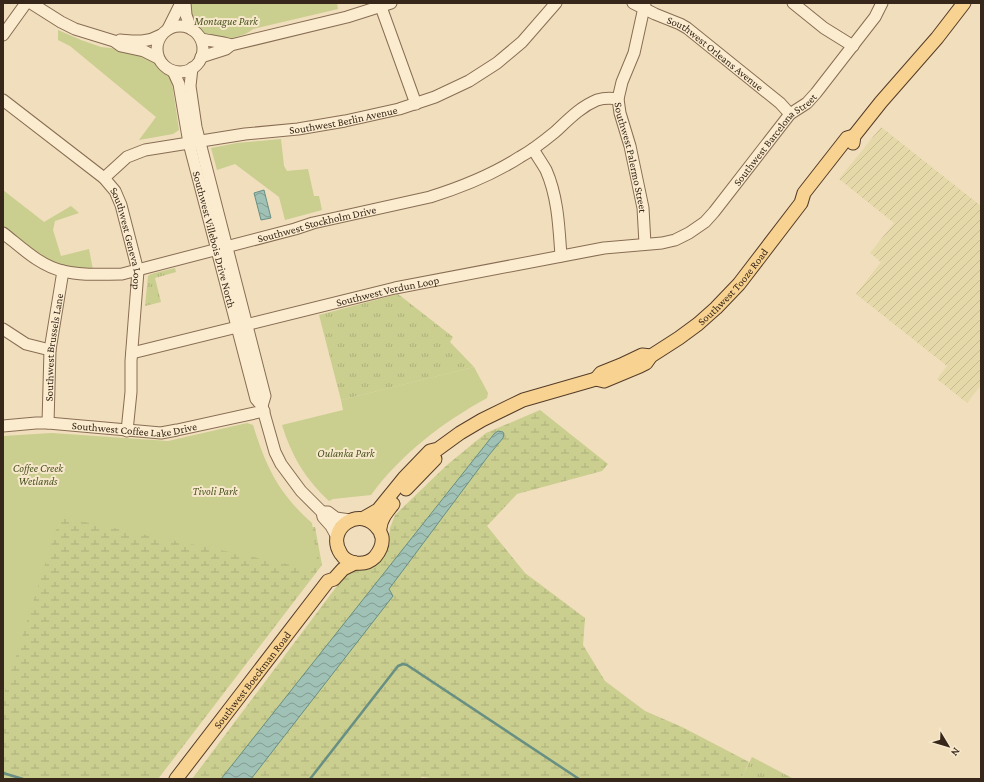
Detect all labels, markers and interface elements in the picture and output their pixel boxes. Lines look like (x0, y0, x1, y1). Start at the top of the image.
street label: Southwest Orleans Avenue (665, 13, 766, 93)
park label: Montague Park (193, 15, 259, 28)
street label: Southwest Barcelona Street (731, 90, 819, 188)
street label: Southwest Palermo Street (613, 101, 649, 213)
street label: Southwest Berlin Avenue (289, 104, 398, 136)
street label: Southwest Villebois Drive North (191, 170, 238, 309)
street label: Southwest Geneva Loop (108, 184, 144, 291)
street label: Southwest Stockholm Drive (256, 203, 377, 245)
street label: Southwest Tooze Road (695, 246, 770, 328)
street label: Southwest Verdun Loop (335, 274, 440, 308)
street label: Southwest Brussels Lane (43, 292, 65, 402)
street label: Southwest Coffee Lake Drive (71, 419, 198, 439)
park label: Oulanka Park (317, 447, 376, 459)
park label: Coffee Creek Wetlands (13, 462, 64, 487)
park label: Tivoli Park (193, 485, 239, 497)
street label: Southwest Boeckman Road (211, 629, 293, 731)
north arrow (928, 726, 968, 766)
text: N (949, 746, 963, 759)

